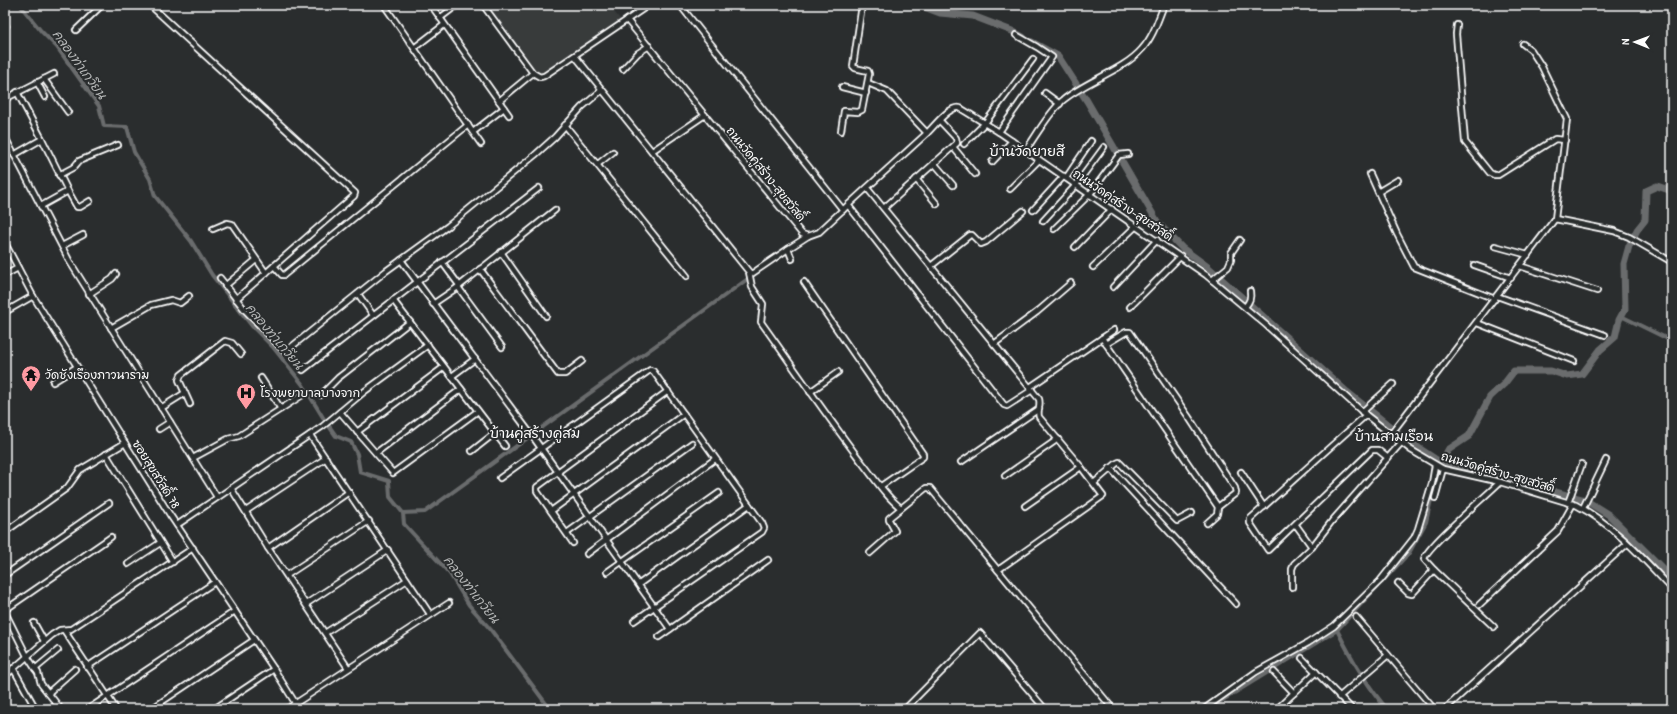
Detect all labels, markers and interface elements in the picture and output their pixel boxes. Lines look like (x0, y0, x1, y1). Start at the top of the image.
north arrow (1615, 22, 1655, 62)
water label: คลองท่าเกวียน (49, 26, 112, 103)
text: N (1618, 39, 1632, 45)
street label: ถนนวัดคู่สร้าง-สุขสวัสดิ์ (722, 121, 812, 225)
district label: บ้านวัดยายสี (990, 141, 1066, 160)
street label: ถนนวัดคู่สร้าง-สุขสวัสดิ์ (1069, 163, 1178, 245)
water label: คลองท่าเกวียน (242, 299, 309, 374)
temple icon: วัดชังเรืองภาวนาราม (20, 364, 42, 392)
place label: วัดชังเรืองภาวนาราม (45, 366, 149, 383)
hospital icon: โรงพยาบาลบางจาก (235, 382, 257, 410)
place label: โรงพยาบาลบางจาก (260, 384, 360, 401)
district label: บ้านคู่สร้างคู่สม (490, 423, 580, 443)
district label: บ้านสามเรือน (1355, 426, 1434, 445)
street label: ซอยสุขสวัสดิ์ 78 (128, 435, 187, 512)
street label: ถนนวัดคู่สร้าง-สุขสวัสดิ์ (1439, 445, 1558, 497)
water label: คลองท่าเกวียน (440, 551, 505, 628)

